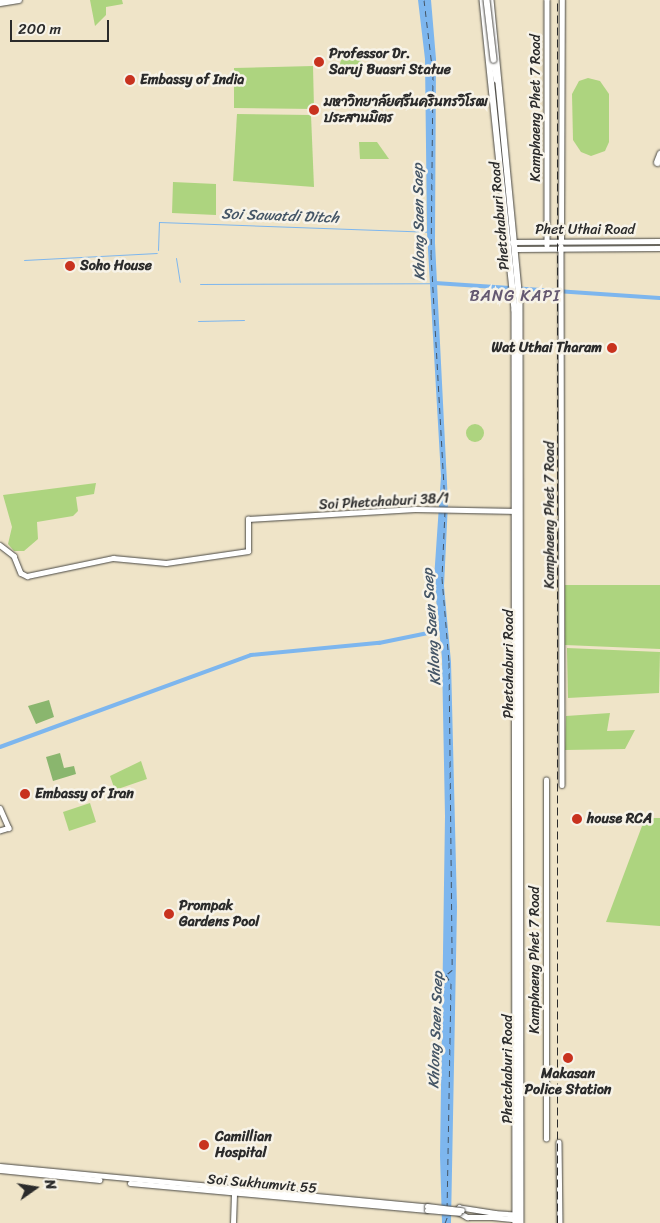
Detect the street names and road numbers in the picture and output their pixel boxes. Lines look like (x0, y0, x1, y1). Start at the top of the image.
street label: Kamphaeng Phet 7 Road (528, 34, 544, 182)
street label: Phetchaburi Road (487, 161, 513, 271)
street label: Phet Uthai Road (535, 222, 635, 238)
street label: Kamphaeng Phet 7 Road (542, 441, 558, 589)
street label: Soi Phetchaburi 38/1 (318, 490, 450, 514)
street label: Phetchaburi Road (501, 610, 517, 718)
street label: Kamphaeng Phet 7 Road (527, 886, 543, 1034)
street label: Phetchaburi Road (500, 1015, 516, 1123)
street label: Soi Sukhumvit 55 (206, 1171, 318, 1197)

